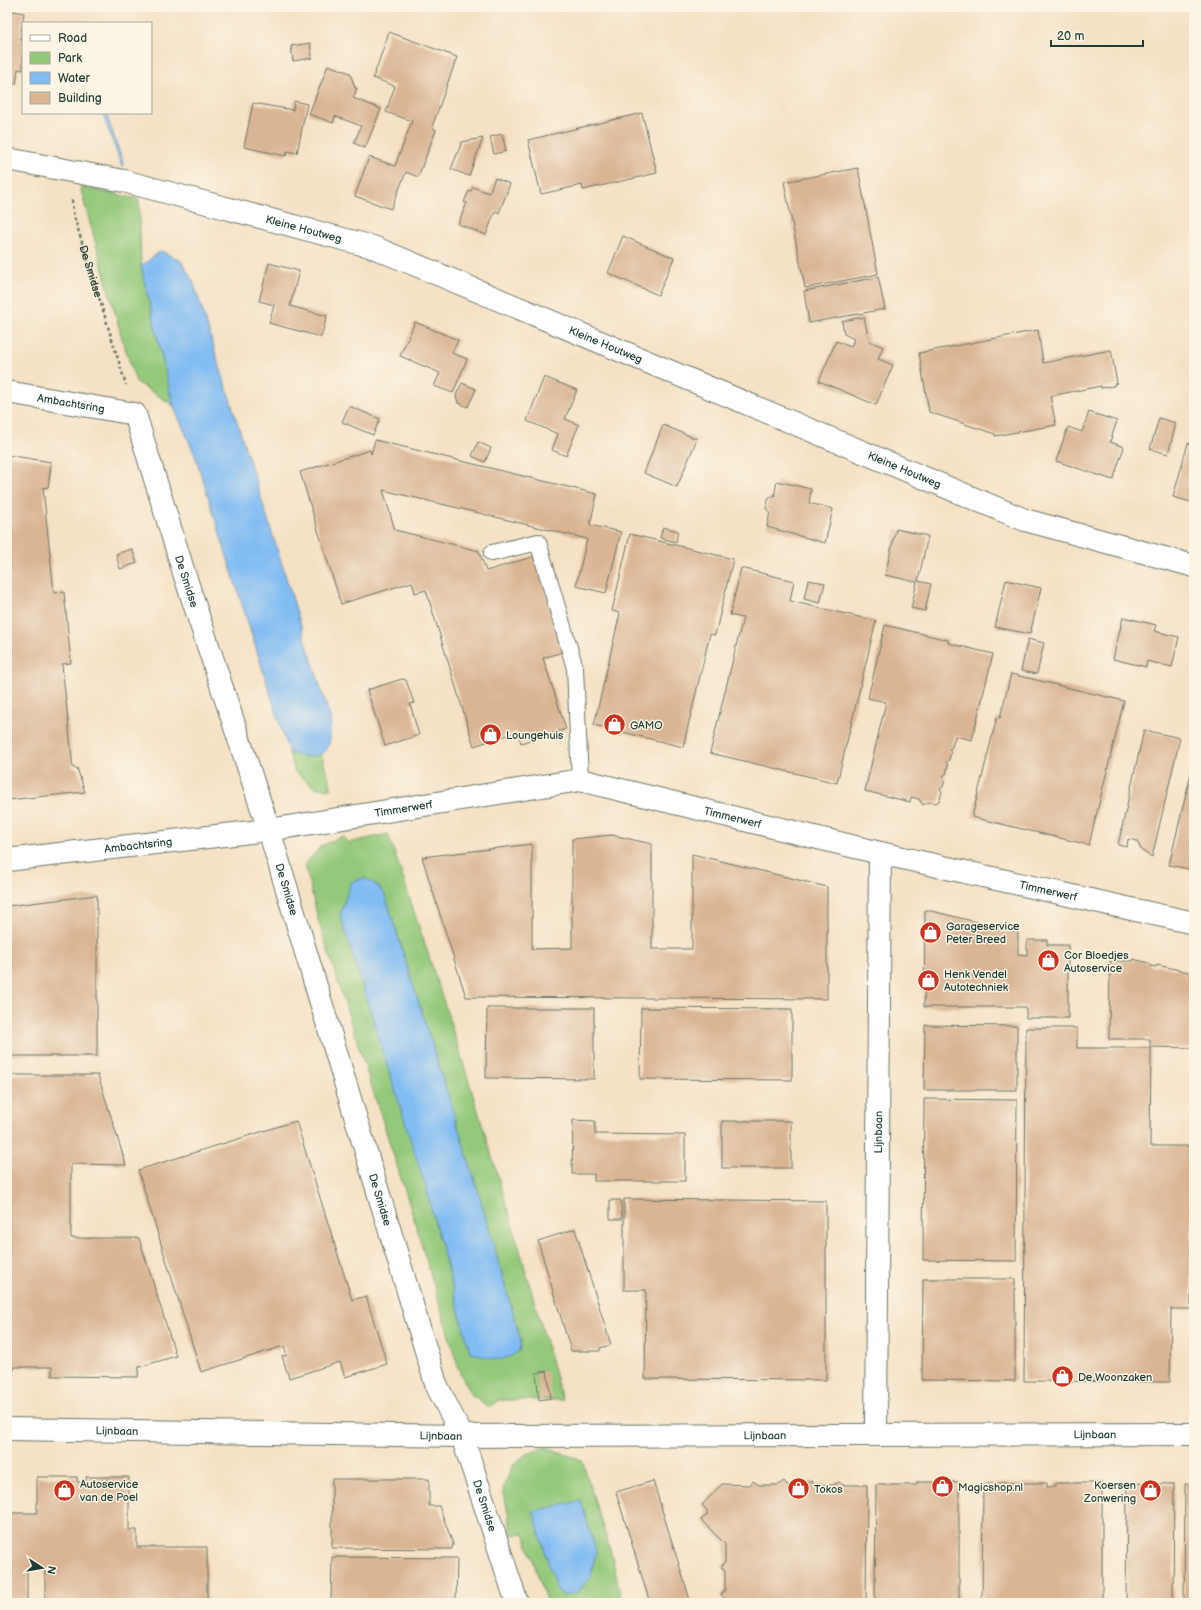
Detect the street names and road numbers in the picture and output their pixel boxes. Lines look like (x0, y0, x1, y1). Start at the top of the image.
street label: Kleine Houtweg (264, 212, 343, 245)
street label: De Smidse (77, 244, 105, 299)
street label: Kleine Houtweg (567, 323, 644, 366)
street label: Ambachtsring (36, 391, 106, 415)
street label: Kleine Houtweg (866, 448, 943, 491)
street label: De Smidse (172, 554, 202, 609)
street label: Timmerwerf (374, 797, 434, 819)
street label: Timmerwerf (703, 804, 763, 831)
street label: Ambachtsring (104, 835, 173, 855)
street label: De Smidse (273, 862, 301, 917)
street label: Timmerwerf (1018, 878, 1079, 903)
street label: Lijnbaan (871, 1111, 885, 1153)
street label: De Smidse (366, 1172, 395, 1228)
street label: Lijnbaan (96, 1424, 138, 1438)
street label: Lijnbaan (1074, 1428, 1116, 1441)
street label: Lijnbaan (419, 1429, 462, 1443)
street label: Lijnbaan (744, 1429, 786, 1442)
street label: De Smidse (470, 1478, 500, 1534)

